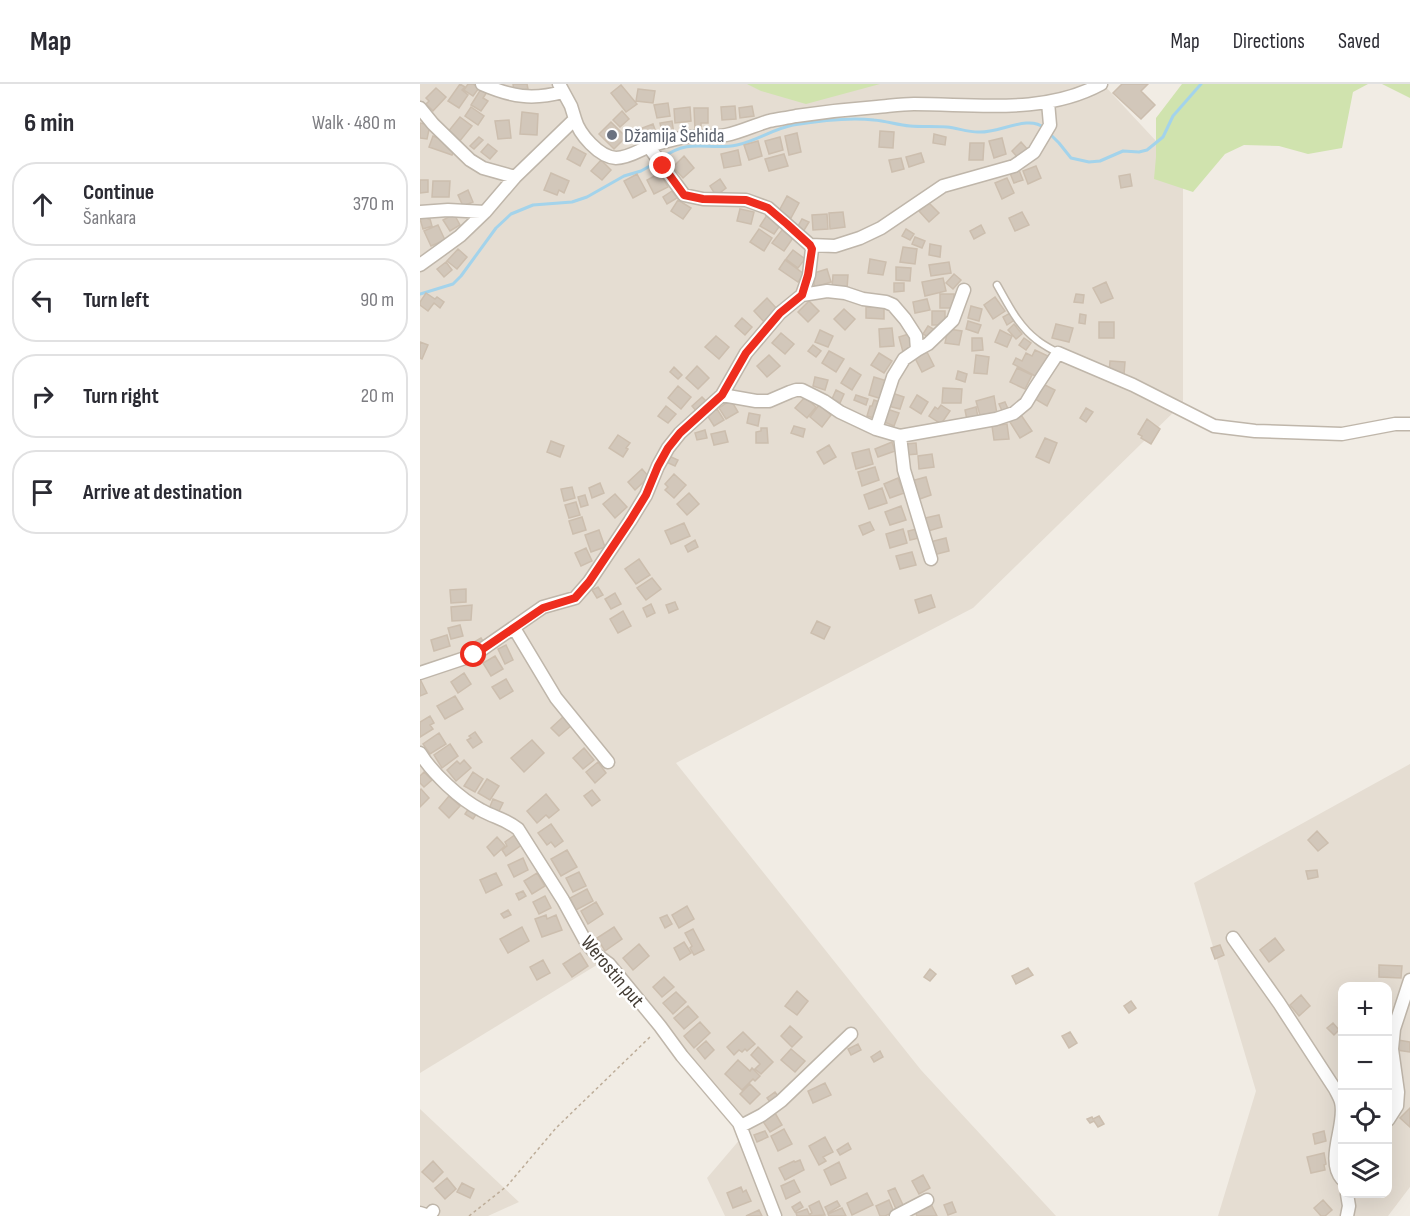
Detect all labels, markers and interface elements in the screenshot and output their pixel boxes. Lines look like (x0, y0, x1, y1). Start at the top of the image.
text: Map (30, 25, 71, 58)
text: Map (1170, 29, 1200, 54)
text: Directions (1233, 29, 1305, 54)
text: Saved (1338, 29, 1380, 54)
text: 6 min (24, 108, 74, 139)
text: Walk · 480 m (312, 111, 396, 135)
place label: Džamija Šehida (624, 124, 725, 148)
marker: Džamija Šehida (605, 128, 619, 142)
route end (649, 152, 675, 178)
text: Continue (83, 179, 154, 206)
icon: ahead (26, 188, 59, 221)
text: 370 m (353, 192, 394, 216)
text: Šankara (83, 206, 136, 230)
icon: left (26, 284, 59, 317)
text: Turn left (83, 287, 149, 314)
text: 90 m (360, 288, 394, 312)
icon: right (26, 380, 59, 413)
text: Turn right (83, 383, 159, 410)
text: 20 m (361, 384, 394, 408)
icon: arrive (26, 476, 59, 509)
text: Arrive at destination (83, 479, 242, 506)
route start (460, 641, 486, 667)
street label: Werostin put (575, 931, 649, 1012)
map controls (1338, 982, 1392, 1198)
button: + (1338, 982, 1392, 1036)
button: − (1338, 1036, 1392, 1090)
button: locate (1338, 1090, 1392, 1144)
button: layers (1338, 1144, 1392, 1198)

